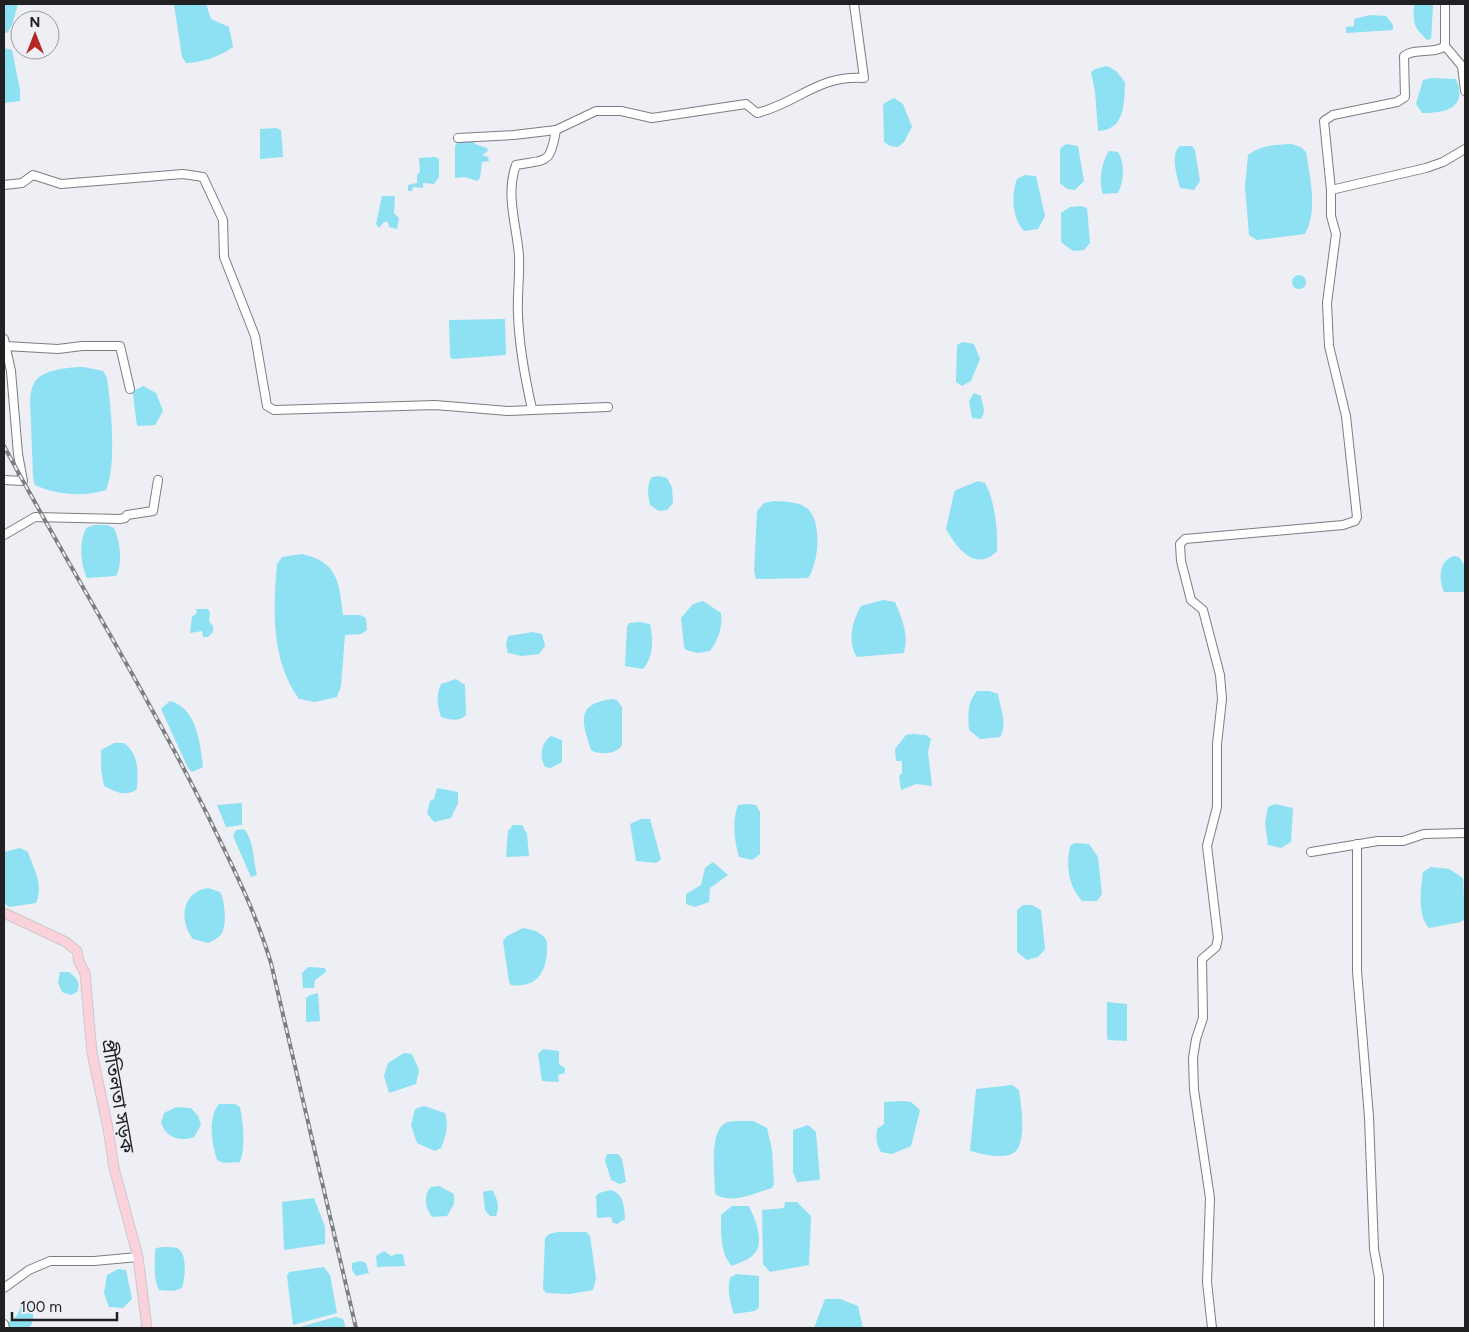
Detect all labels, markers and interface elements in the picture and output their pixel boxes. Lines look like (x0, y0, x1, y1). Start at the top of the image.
north arrow (10, 10, 60, 60)
text: N (30, 14, 40, 31)
street label: প্রীতিলতা সড়ক (97, 1037, 139, 1156)
scale bar (12, 1290, 118, 1322)
text: 100 m (20, 1298, 62, 1316)

